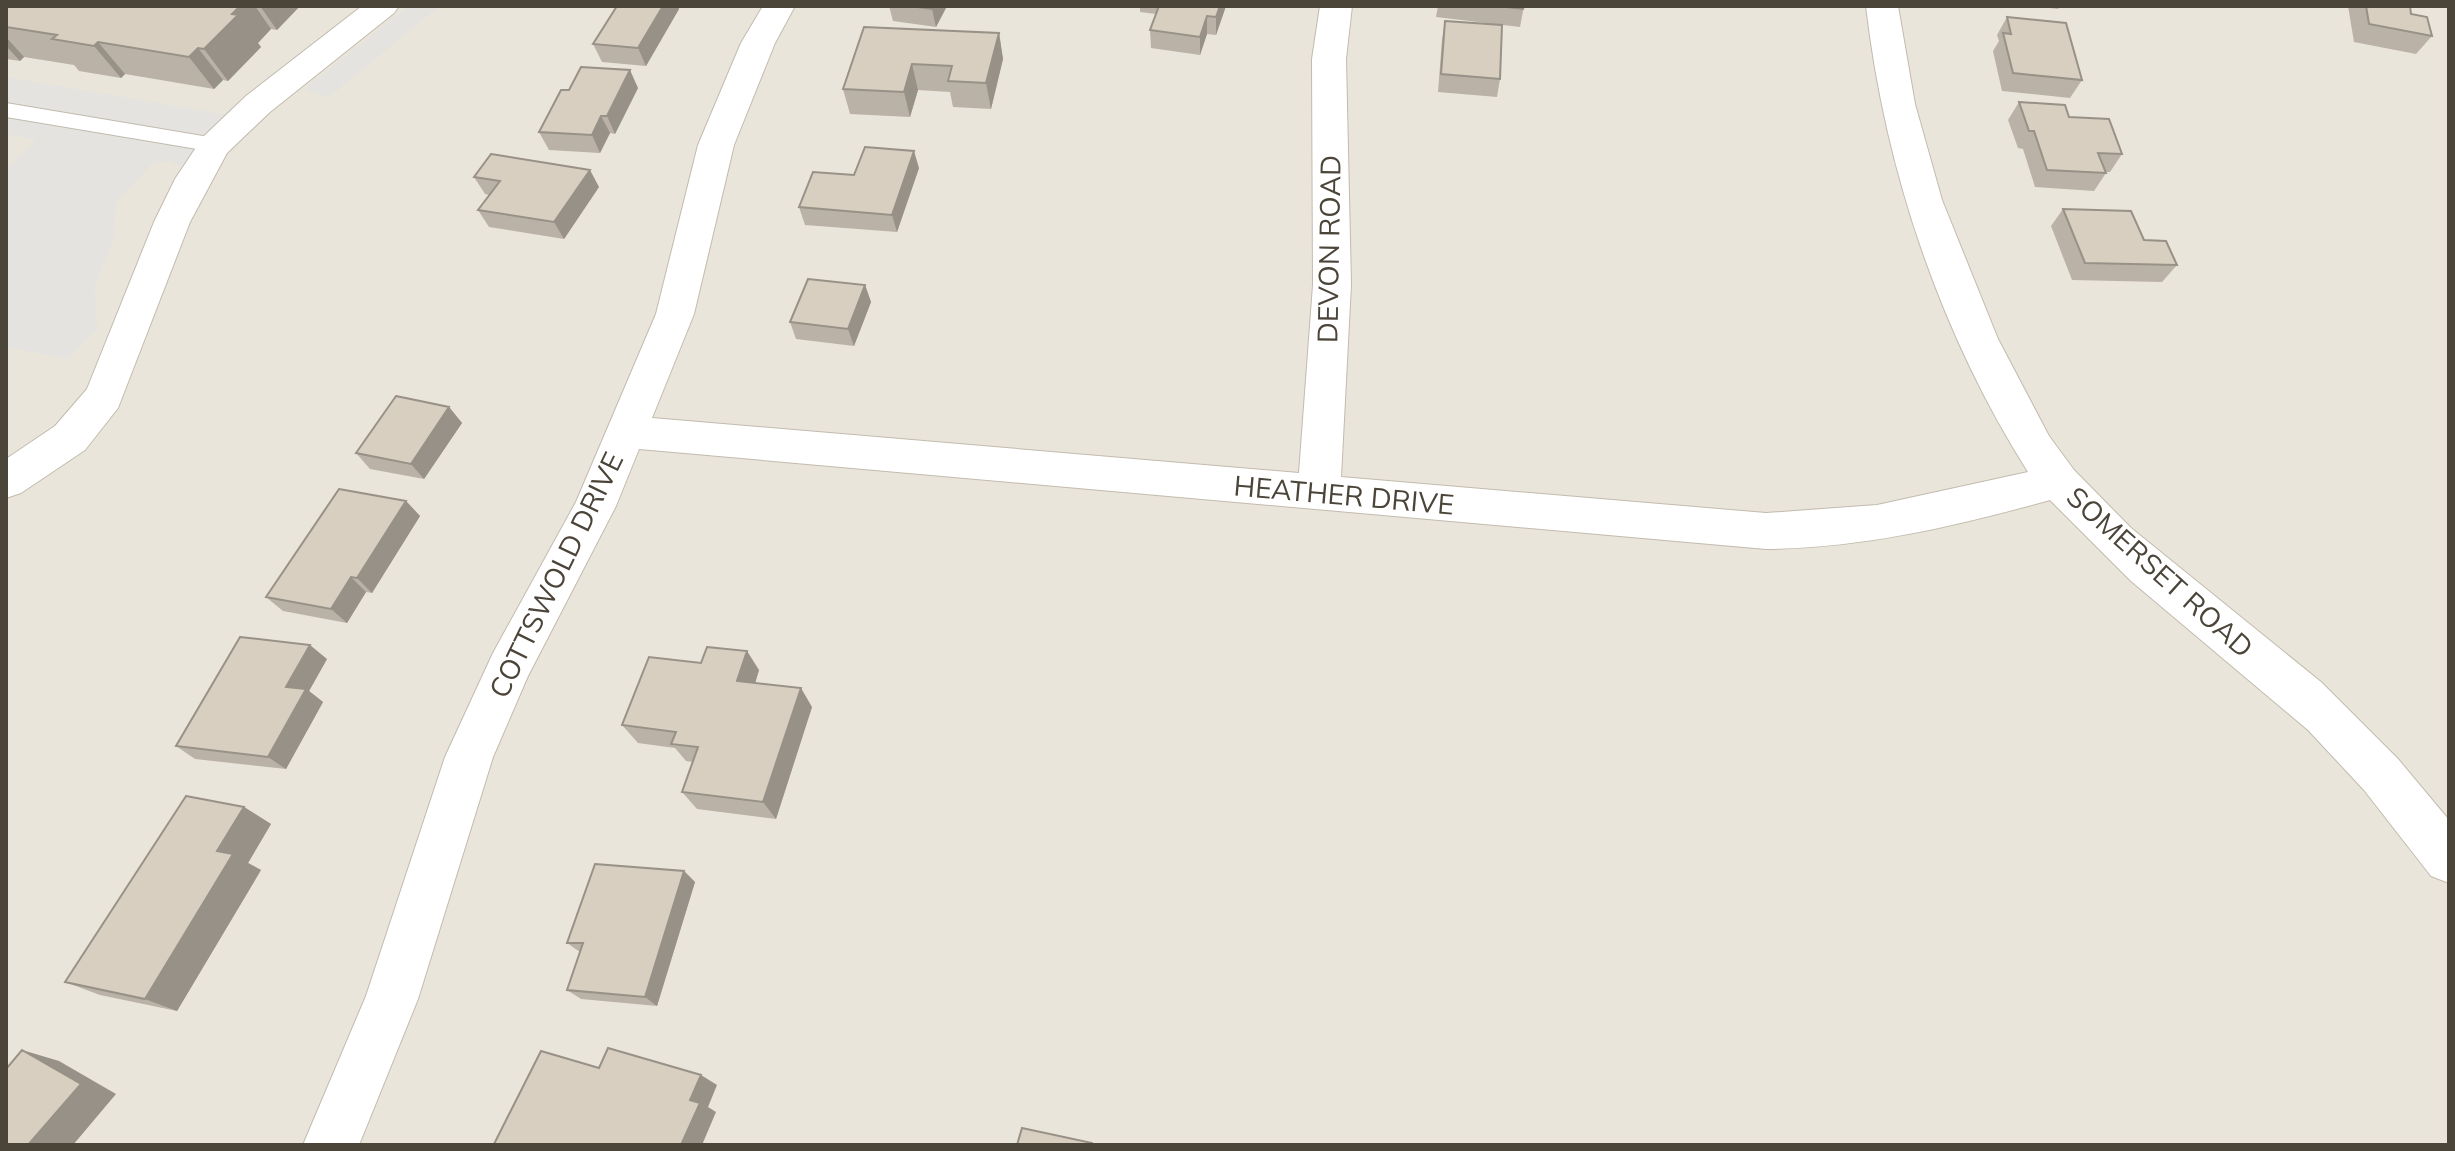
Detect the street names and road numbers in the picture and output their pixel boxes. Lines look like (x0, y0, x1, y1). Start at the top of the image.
street label: DEVON ROAD (1309, 155, 1348, 343)
street label: COTTSWOLD DRIVE (481, 446, 630, 703)
street label: HEATHER DRIVE (1232, 467, 1456, 522)
street label: SOMERSET ROAD (2060, 479, 2261, 664)

